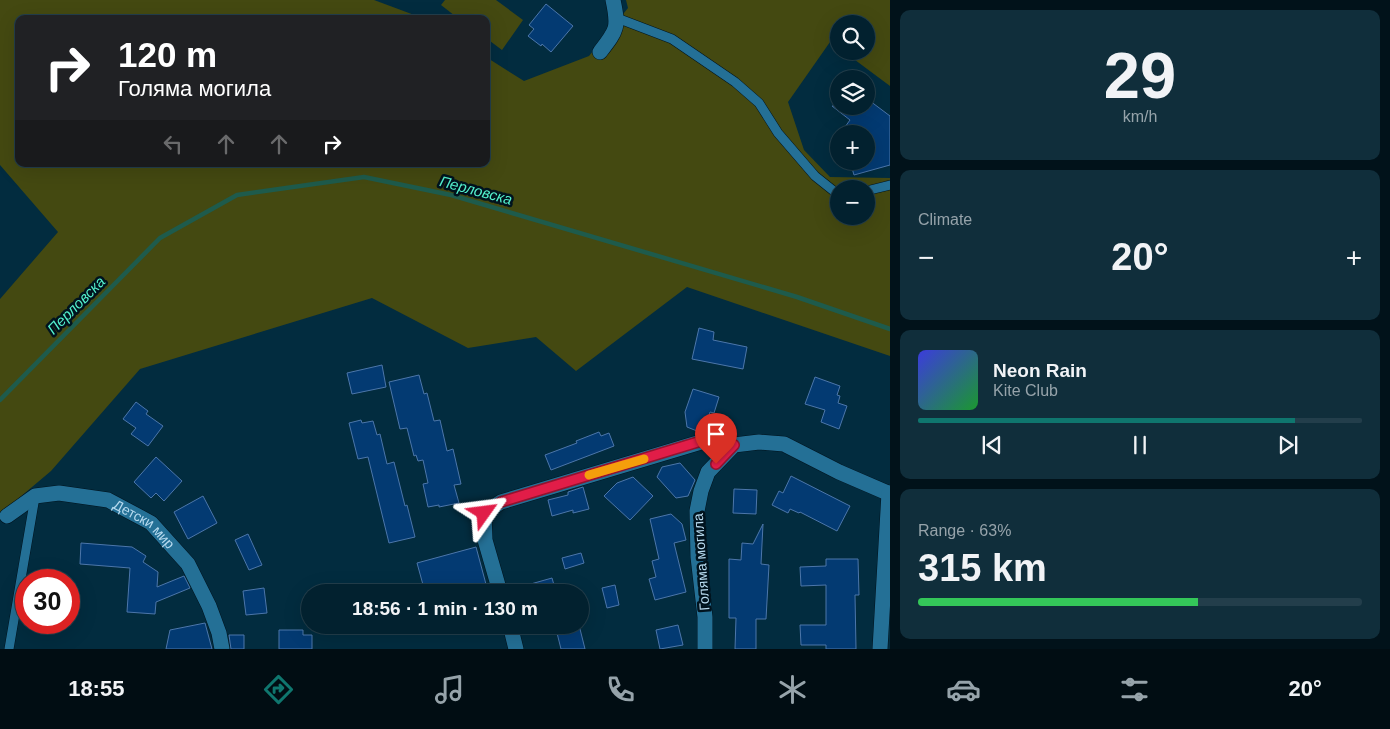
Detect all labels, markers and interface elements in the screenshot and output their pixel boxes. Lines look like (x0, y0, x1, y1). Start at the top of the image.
map controls (830, 15, 875, 225)
button: search (830, 15, 875, 60)
icon: right (35, 35, 100, 100)
text: 120 m (118, 35, 217, 74)
text: 29 (1104, 39, 1176, 112)
button: layers (830, 70, 875, 115)
text: Голяма могила (118, 76, 271, 101)
text: km/h (1123, 108, 1157, 125)
button: + (830, 125, 875, 170)
icon: left (159, 130, 187, 158)
icon: ahead (212, 130, 240, 158)
icon: ahead (265, 130, 293, 158)
icon: right (318, 130, 346, 158)
water label: Перловска (438, 172, 514, 208)
button: − (830, 180, 875, 225)
text: Climate (918, 211, 972, 228)
text: 20° (1111, 236, 1169, 278)
text: − (918, 242, 934, 273)
text: + (1346, 242, 1362, 273)
water label: Перловска (44, 273, 108, 337)
text: Neon Rain (993, 360, 1087, 381)
text: Kite Club (993, 382, 1058, 399)
pin (695, 413, 737, 464)
icon: arrive (702, 420, 730, 448)
icon: previous (978, 431, 1006, 459)
icon: pause (1126, 431, 1154, 459)
icon: next (1274, 431, 1302, 459)
position arrow (457, 486, 509, 538)
street label: Детски мир (111, 496, 178, 552)
street label: Голяма могила (690, 513, 712, 611)
text: Range · 63% (918, 522, 1011, 539)
text: 315 km (918, 547, 1047, 589)
speed limit sign: 30 (15, 569, 80, 634)
text: 18:56 · 1 min · 130 m (352, 598, 538, 619)
icon: directions (261, 672, 296, 707)
icon: music (432, 672, 467, 707)
icon: phone (603, 672, 638, 707)
icon: climate (775, 672, 810, 707)
icon: car (946, 672, 981, 707)
icon: filters (1117, 672, 1152, 707)
text: 18:55 (68, 676, 124, 701)
text: 20° (1289, 676, 1322, 701)

